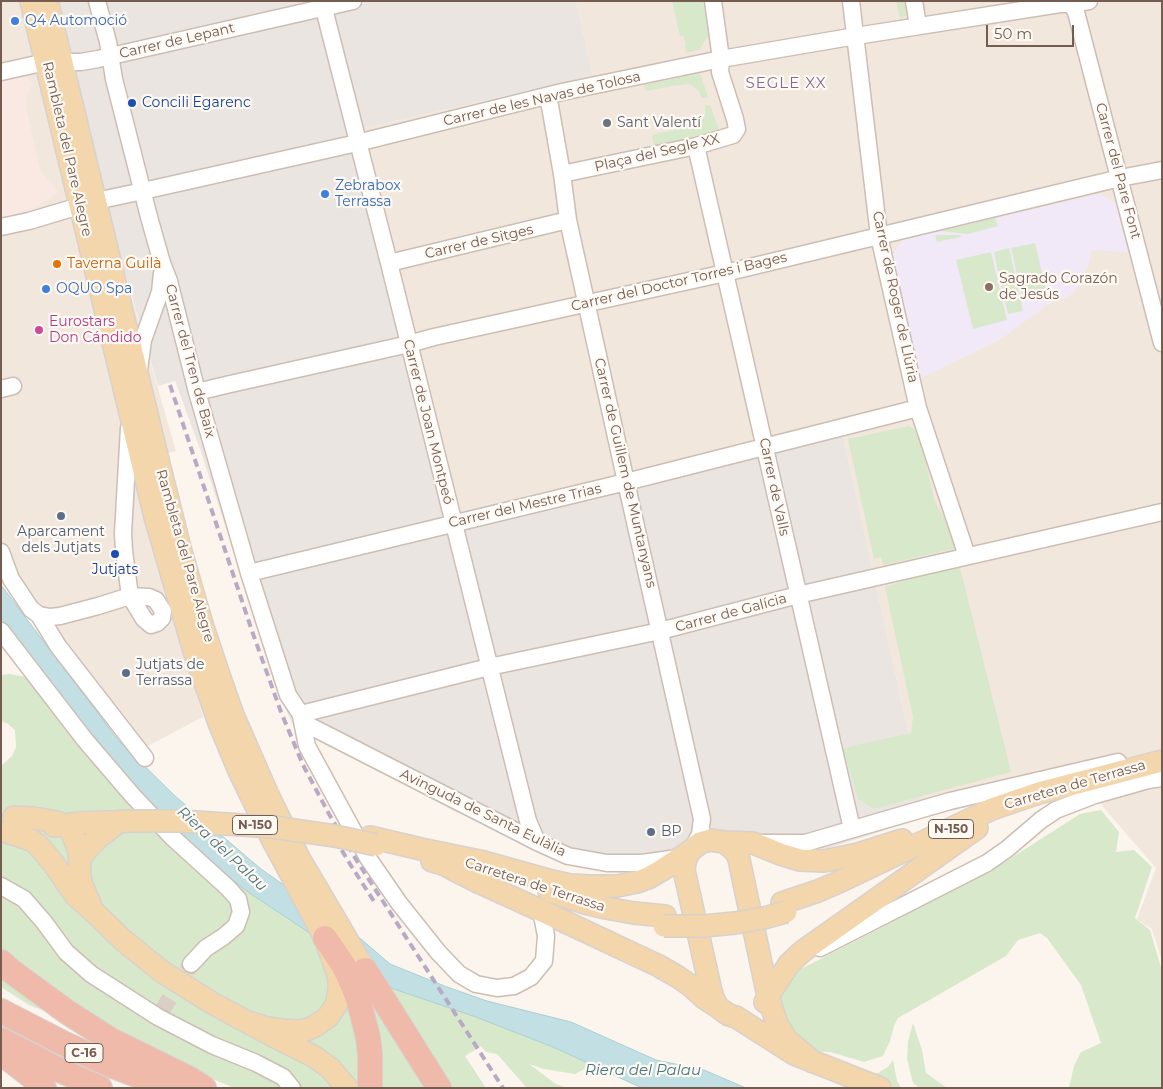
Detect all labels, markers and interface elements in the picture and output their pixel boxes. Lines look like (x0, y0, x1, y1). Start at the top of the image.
place label: Q4 Automoció (25, 13, 127, 29)
marker: Q4 Automoció (9, 15, 21, 27)
scale bar (988, 15, 1076, 47)
street label: Carrer de Lepant (118, 20, 236, 62)
text: 50 m (994, 24, 1032, 43)
street label: Rambleta del Pare Alegre (39, 60, 95, 238)
street label: Carrer de les Navas de Tolosa (442, 68, 642, 130)
district label: SEGLE XX (745, 75, 827, 93)
place label: Concili Egarenc (142, 95, 251, 111)
marker: Concili Egarenc (126, 97, 138, 109)
street label: Carrer del Pare Font (1092, 101, 1144, 241)
place label: Sant Valentí (617, 115, 701, 131)
marker: Sant Valentí (601, 117, 613, 129)
street label: Plaça del Segle XX (593, 130, 721, 176)
place label: Zebrabox Terrassa (335, 178, 401, 210)
marker: Zebrabox Terrassa (319, 188, 331, 200)
street label: Carrer de Roger de Llúria (869, 210, 921, 384)
street label: Carrer de Sitges (423, 221, 535, 263)
street label: Carrer del Doctor Torres i Bages (569, 249, 789, 315)
place label: Taverna Guilà (67, 256, 162, 272)
marker: Taverna Guilà (51, 258, 63, 270)
place label: Sagrado Corazón de Jesús (999, 271, 1118, 304)
place label: OQUO Spa (56, 281, 132, 297)
marker: Sagrado Corazón de Jesús (983, 281, 995, 293)
street label: Carrer del Tren de Baix (161, 282, 219, 440)
marker: OQUO Spa (40, 283, 52, 295)
place label: Eurostars Don Cándido (49, 314, 142, 347)
marker: Eurostars Don Cándido (33, 324, 45, 336)
street label: Carrer de Joan Montpeó (399, 338, 457, 506)
street label: Carrer de Guillem de Muntanyans (590, 356, 660, 590)
street label: Carrer de Valls (755, 436, 793, 538)
street label: Rambleta del Pare Alegre (152, 468, 218, 644)
street label: Carrer del Mestre Trias (447, 480, 603, 532)
marker: Aparcament dels Jutjats (55, 510, 67, 522)
place label: Aparcament dels Jutjats (17, 524, 105, 556)
marker: Jutjats (109, 548, 121, 560)
place label: Jutjats (92, 562, 138, 578)
street label: Carrer de Galícia (673, 590, 789, 636)
place label: Jutjats de Terrassa (136, 657, 204, 690)
marker: Jutjats de Terrassa (120, 667, 132, 679)
street label: Carretera de Terrassa (1002, 757, 1148, 813)
street label: Avinguda de Santa Eulàlia (397, 765, 569, 861)
water label: Riera del Palau (173, 803, 271, 895)
road number: N-150 (232, 816, 278, 834)
road number: N-150 (928, 820, 974, 839)
place label: BP (661, 824, 682, 840)
marker: BP (645, 826, 657, 838)
street label: Carretera de Terrassa (463, 854, 607, 916)
road number: C-16 (65, 1044, 103, 1062)
water label: Riera del Palau (585, 1062, 701, 1080)

